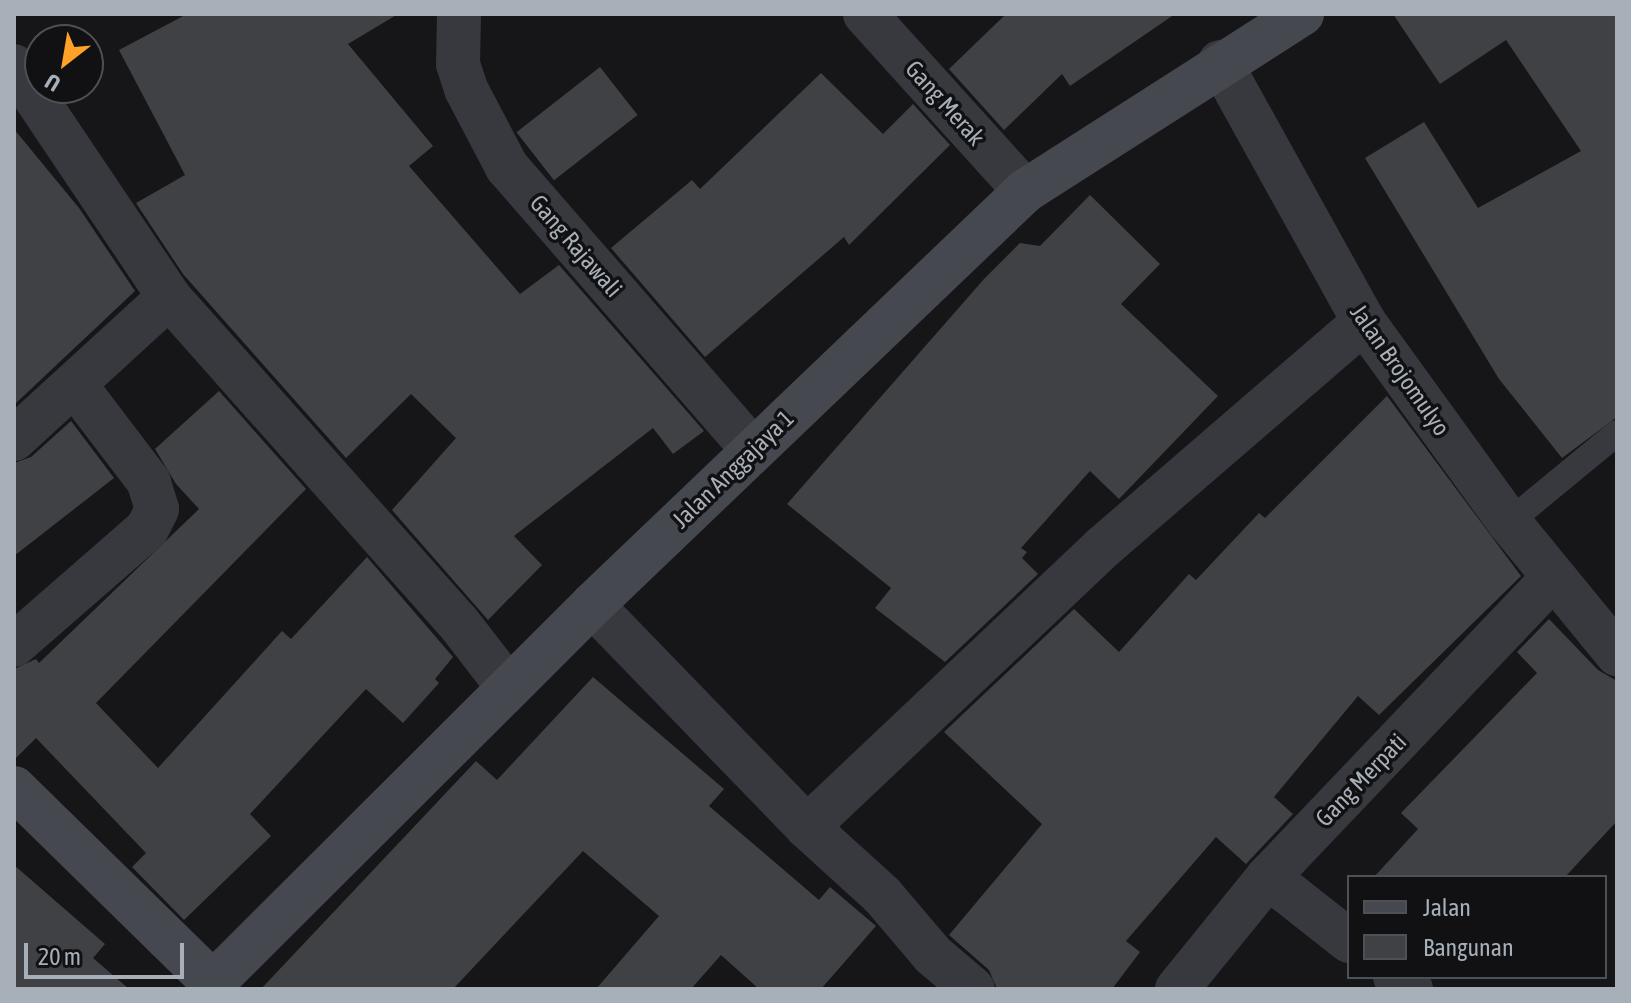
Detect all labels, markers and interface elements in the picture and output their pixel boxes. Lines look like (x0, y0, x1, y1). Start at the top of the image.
north arrow (24, 24, 104, 104)
street label: Gang Merak (899, 55, 991, 151)
text: U (40, 68, 65, 97)
street label: Gang Rajawali (524, 189, 628, 303)
street label: Jalan Brojomulyo (1344, 299, 1456, 441)
street label: Jalan Anggajaya 1 (666, 404, 800, 534)
street label: Gang Merpati (1310, 728, 1412, 832)
legend (1347, 875, 1607, 979)
text: Jalan (1423, 894, 1471, 921)
scale bar (28, 927, 188, 977)
text: Bangunan (1423, 934, 1514, 961)
text: 20 m (38, 943, 81, 970)

